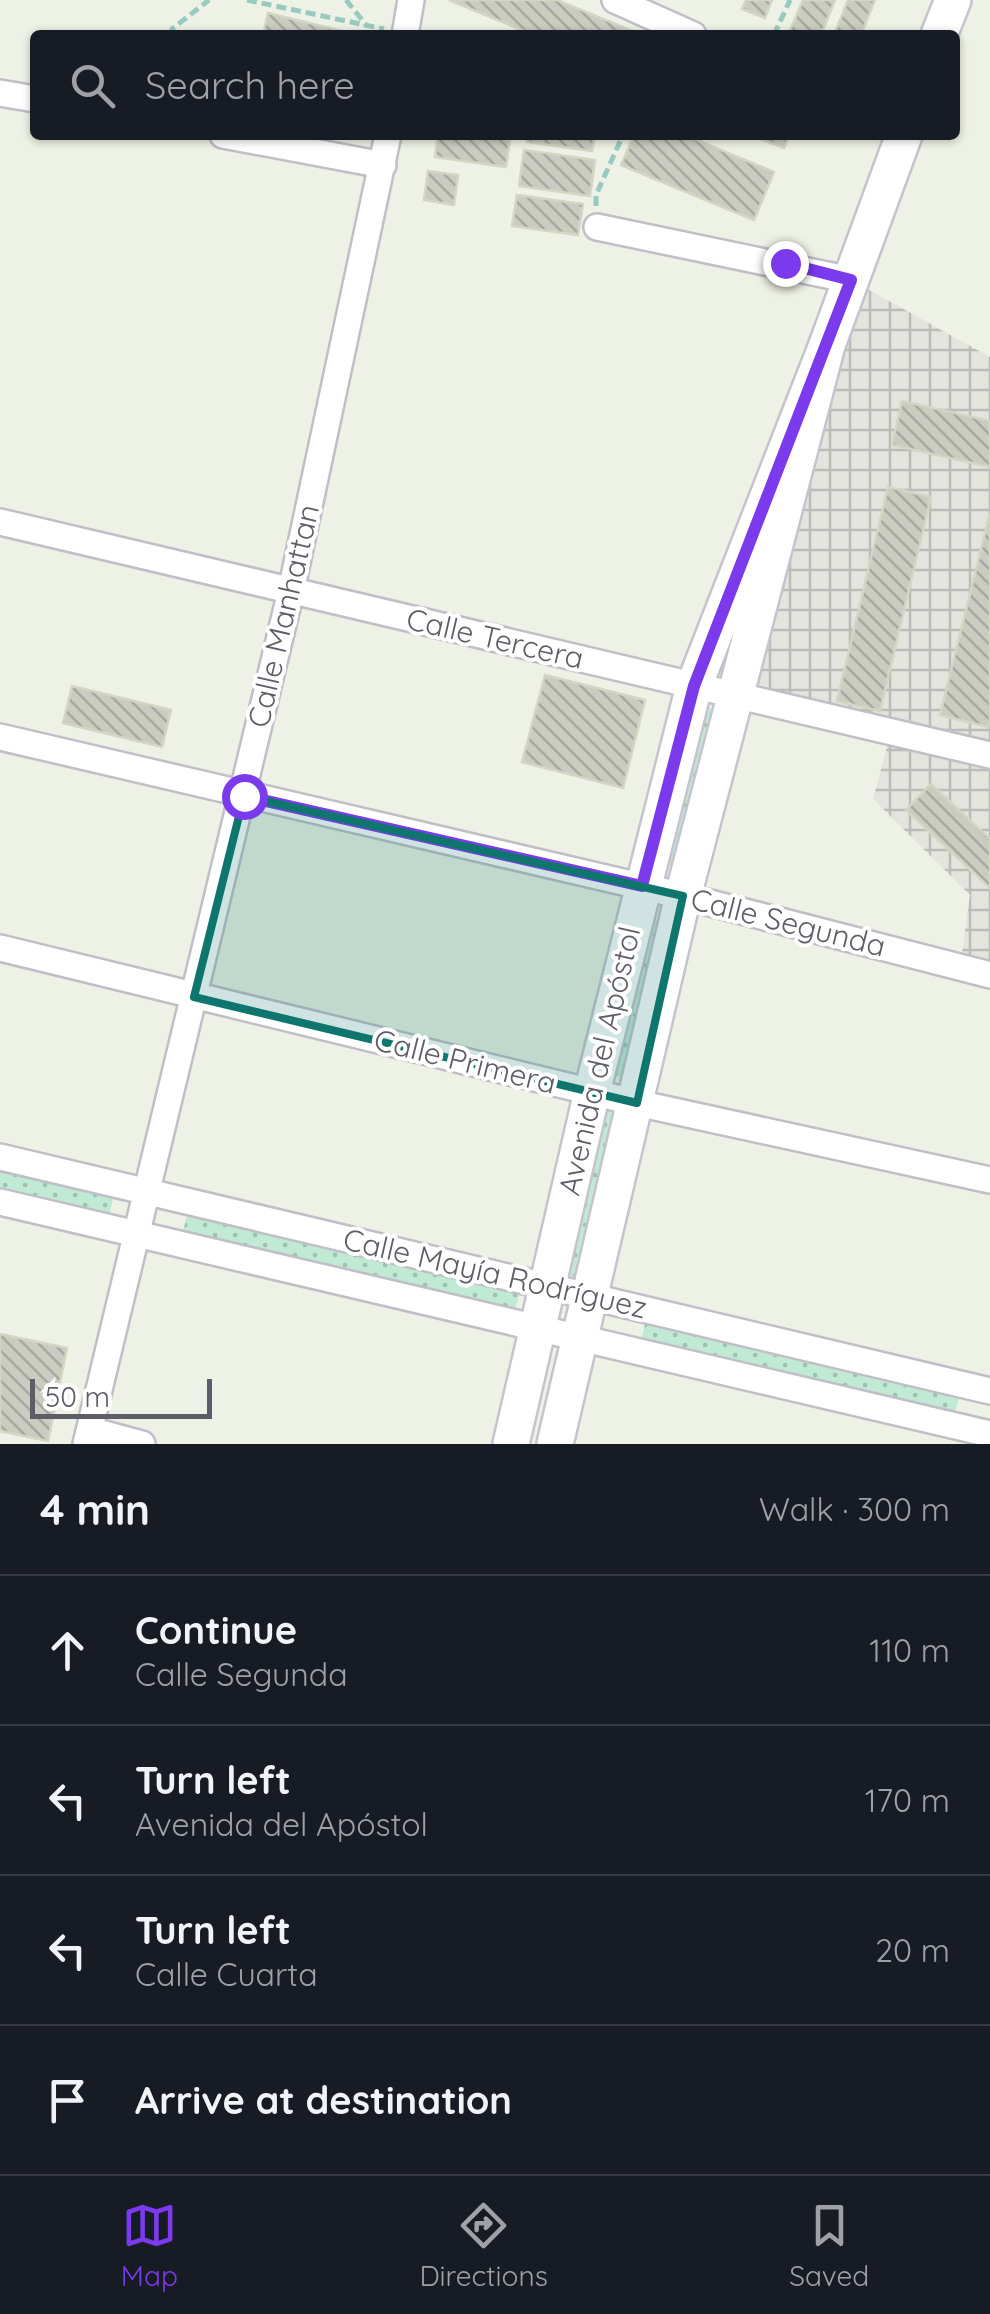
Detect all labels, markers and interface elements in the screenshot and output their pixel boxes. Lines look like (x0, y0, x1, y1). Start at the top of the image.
search box (30, 30, 960, 140)
icon: search (65, 58, 120, 113)
text: Search here (145, 61, 355, 109)
route end (763, 241, 809, 287)
street label: Calle Manhattan (239, 501, 327, 731)
street label: Calle Tercera (403, 599, 588, 677)
route start (222, 774, 268, 820)
street label: Calle Segunda (687, 879, 890, 965)
street label: Avenida del Apóstol (550, 923, 648, 1199)
street label: Calle Primera (370, 1020, 560, 1102)
street label: Calle Mayía Rodríguez (340, 1220, 651, 1326)
scale bar (30, 1374, 212, 1418)
text: 50 m (45, 1379, 110, 1414)
text: 4 min (40, 1483, 150, 1536)
text: Walk · 300 m (759, 1489, 950, 1529)
text: Continue (135, 1606, 297, 1654)
icon: ahead (40, 1623, 95, 1678)
text: 110 m (869, 1630, 950, 1670)
text: Calle Segunda (135, 1654, 348, 1694)
text: Turn left (135, 1756, 291, 1804)
icon: left (40, 1773, 95, 1828)
text: 170 m (865, 1780, 950, 1820)
text: Avenida del Apóstol (135, 1804, 428, 1844)
text: Turn left (135, 1906, 291, 1954)
icon: left (40, 1923, 95, 1978)
text: 20 m (875, 1930, 950, 1970)
text: Calle Cuarta (135, 1954, 318, 1994)
icon: arrive (40, 2073, 95, 2128)
text: Arrive at destination (135, 2076, 512, 2124)
tab: Map (121, 2198, 178, 2293)
tab: Directions (419, 2198, 548, 2293)
tab: Saved (789, 2198, 869, 2293)

